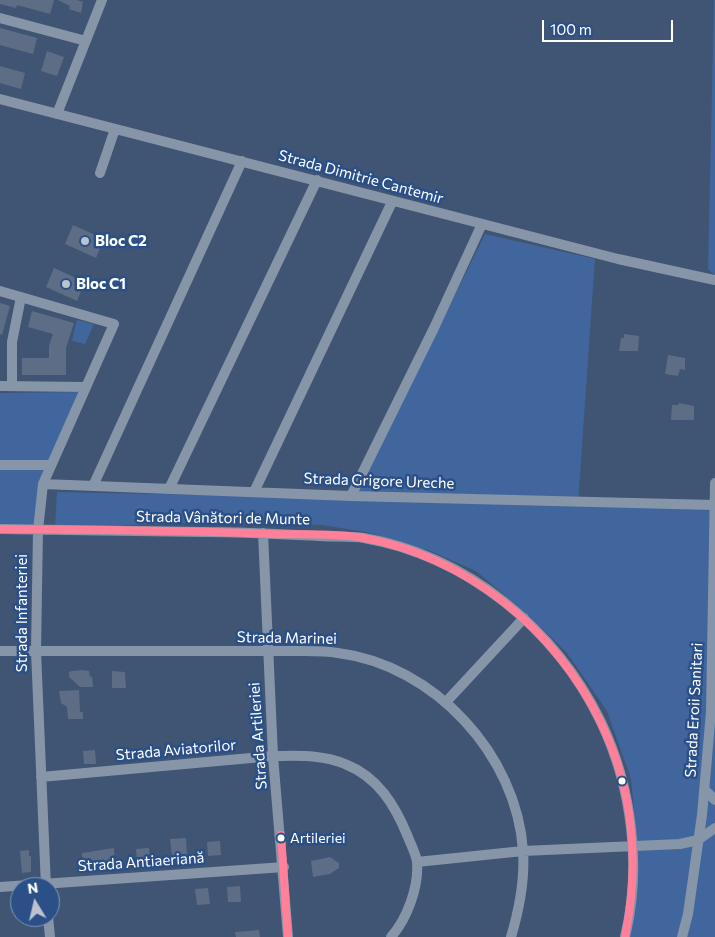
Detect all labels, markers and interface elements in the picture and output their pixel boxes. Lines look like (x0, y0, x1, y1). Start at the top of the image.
scale bar (545, 10, 676, 42)
text: 100 m (550, 20, 592, 38)
street label: Strada Dimitrie Cantemir (277, 146, 445, 208)
place label: Bloc C2 (95, 232, 147, 250)
marker: Bloc C2 (79, 235, 91, 247)
place label: Bloc C1 (76, 275, 126, 293)
marker: Bloc C1 (60, 278, 72, 290)
street label: Strada Grigore Ureche (303, 469, 455, 493)
street label: Strada Vânători de Munte (136, 507, 310, 529)
street label: Strada Infanteriei (13, 554, 31, 672)
street label: Strada Marinei (237, 628, 337, 648)
street label: Strada Eroii Sanitari (681, 642, 707, 778)
street label: Strada Artileriei (245, 682, 271, 790)
street label: Strada Aviatorilor (115, 736, 237, 764)
unlabelled marker (617, 776, 627, 786)
place label: Artileriei (290, 830, 346, 846)
marker: Artileriei (276, 833, 286, 843)
street label: Strada Antiaeriană (77, 849, 205, 875)
north arrow (10, 877, 60, 927)
text: N (26, 878, 39, 897)

